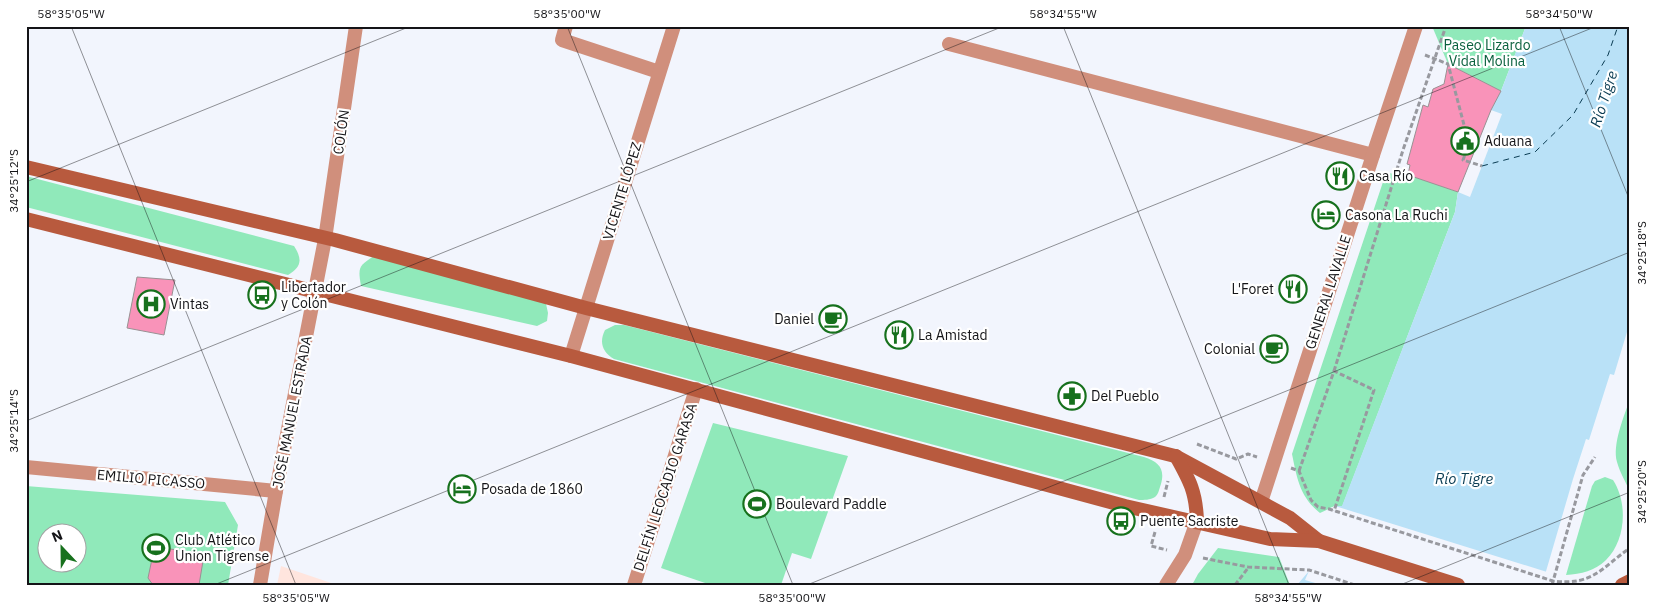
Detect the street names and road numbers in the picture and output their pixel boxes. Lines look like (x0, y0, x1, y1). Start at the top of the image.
street label: COLÓN (328, 108, 353, 155)
street label: VICENTE LÓPEZ (598, 139, 645, 242)
street label: GENERAL LAVALLE (1301, 233, 1355, 351)
street label: JOSÉ MANUEL ESTRADA (267, 334, 316, 490)
street label: DELFÍN LEOCADIO GARASA (628, 400, 701, 573)
street label: EMILIO PICASSO (96, 465, 206, 493)

